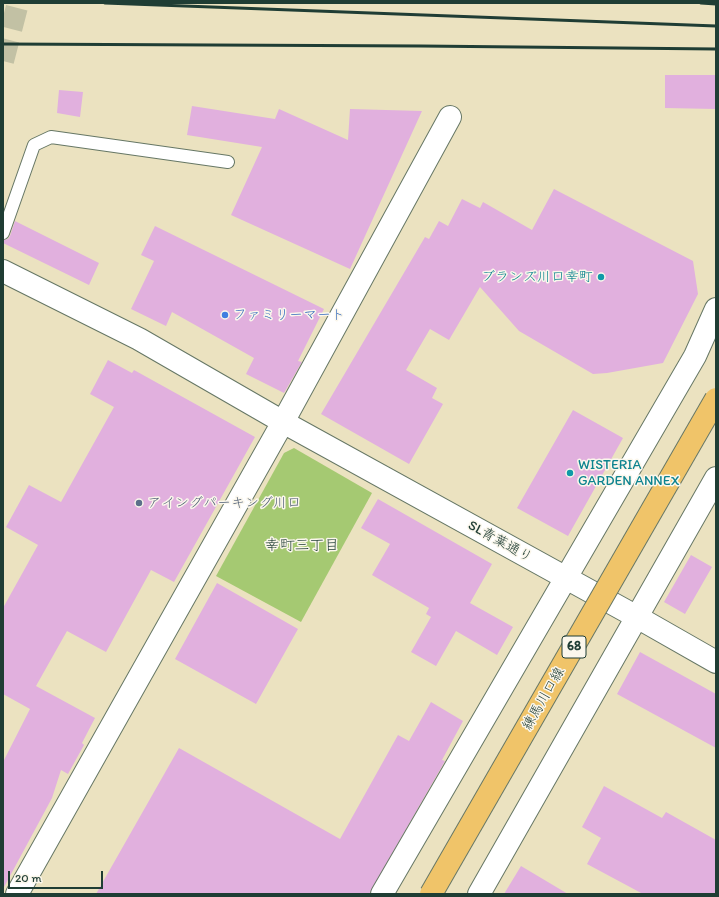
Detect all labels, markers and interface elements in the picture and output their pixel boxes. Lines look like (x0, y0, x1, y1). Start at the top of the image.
place label: ブランズ川口幸町 (481, 269, 593, 285)
marker: ブランズ川口幸町 (596, 272, 606, 282)
place label: ファミリーマート (233, 307, 345, 323)
marker: ファミリーマート (220, 310, 230, 320)
place label: WISTERIA GARDEN ANNEX (578, 457, 680, 490)
marker: WISTERIA GARDEN ANNEX (565, 468, 575, 478)
place label: アイングパーキング川口 (147, 495, 301, 511)
marker: アイングパーキング川口 (134, 498, 144, 508)
street label: SL青葉通り (465, 517, 535, 567)
district label: 幸町三丁目 (265, 537, 339, 555)
road number: 68 (562, 636, 586, 658)
street label: 練馬川口線 (519, 664, 569, 734)
scale bar (10, 863, 105, 889)
text: 20 m (15, 871, 42, 885)

